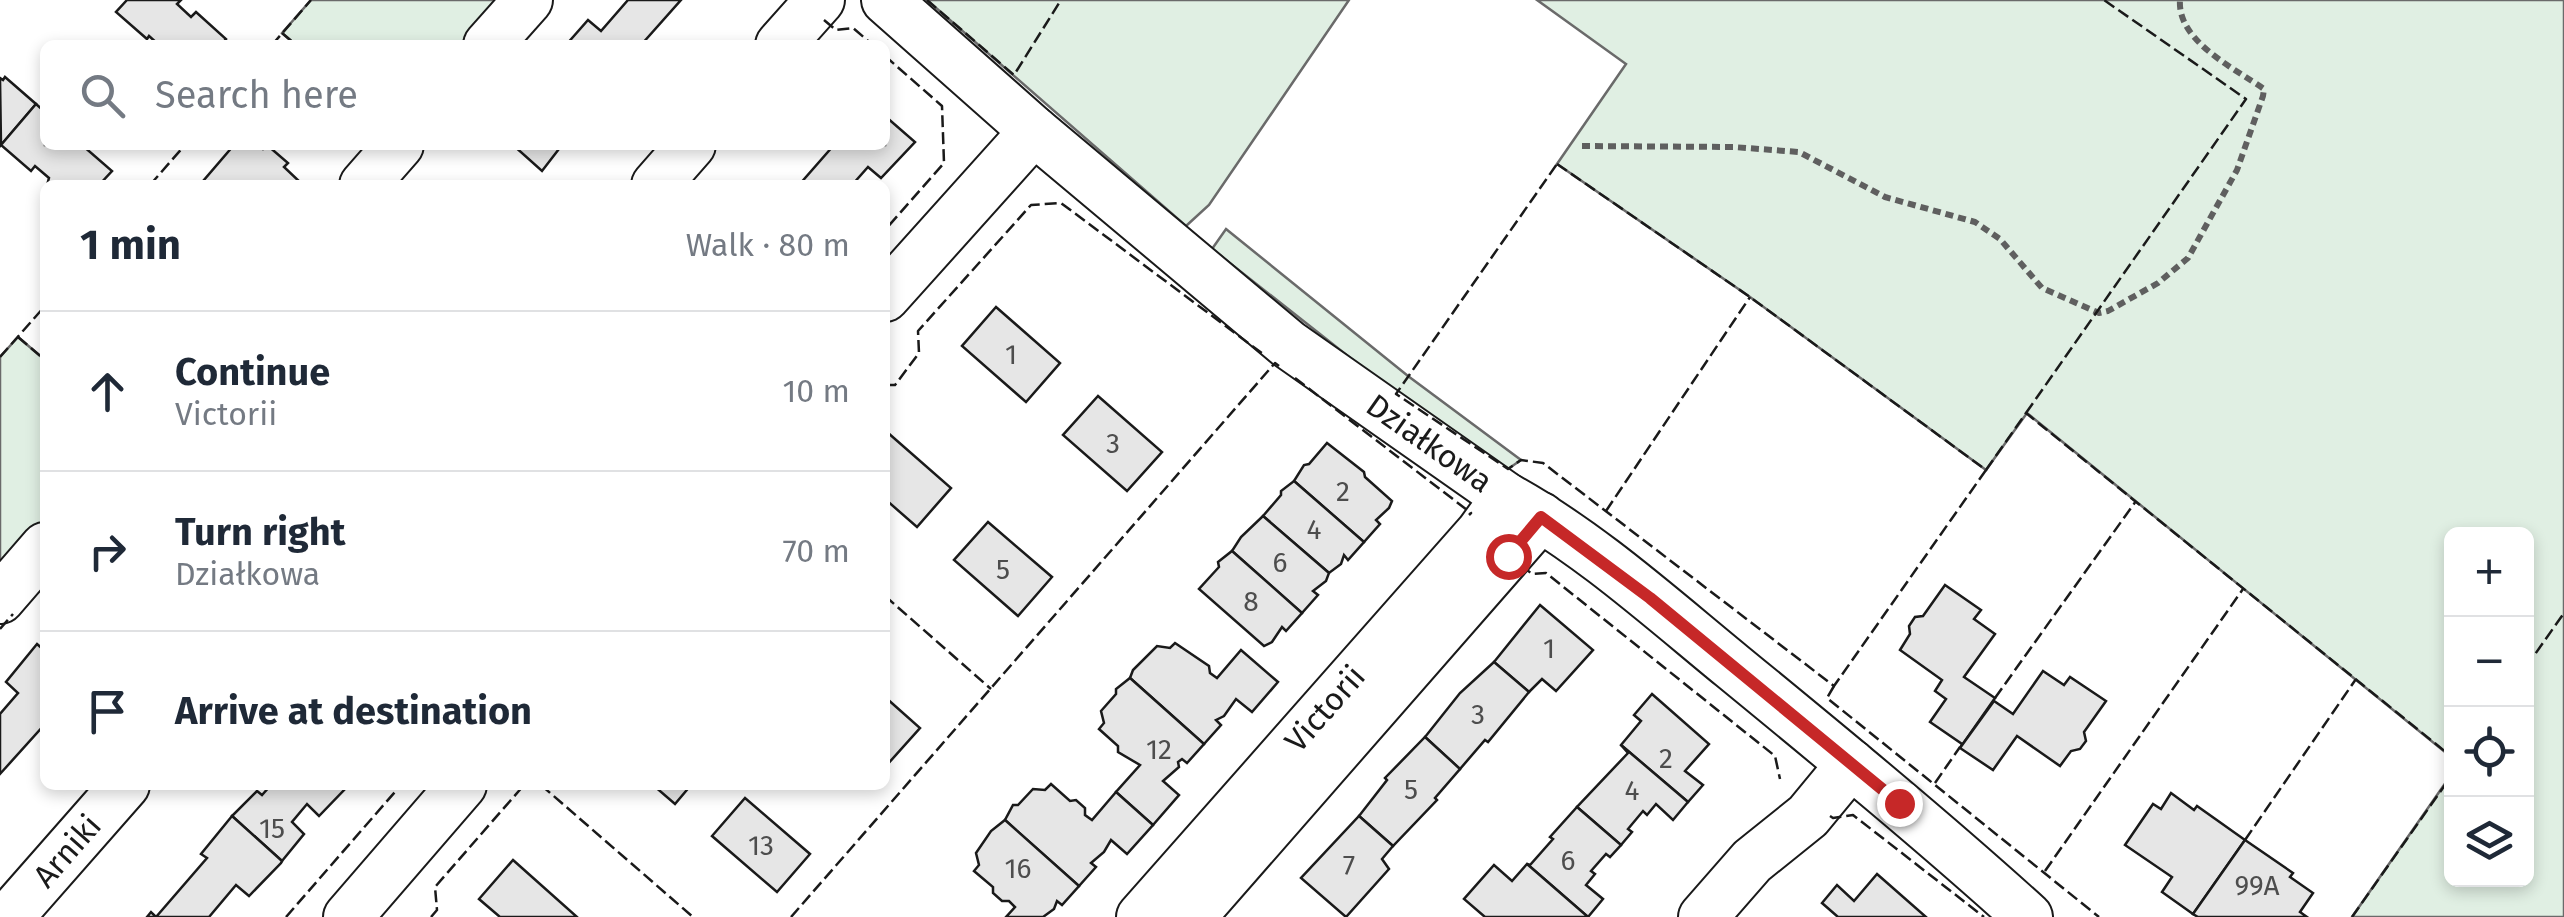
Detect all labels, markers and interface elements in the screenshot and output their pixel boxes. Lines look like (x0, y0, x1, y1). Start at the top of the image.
search box (40, 40, 890, 150)
icon: search (75, 68, 130, 123)
text: Search here (155, 72, 358, 118)
text: 1 min (80, 220, 181, 270)
text: Walk · 80 m (686, 226, 850, 264)
house number: 1 (1005, 338, 1017, 371)
text: Continue (175, 349, 330, 395)
icon: ahead (80, 364, 135, 419)
text: 10 m (782, 372, 850, 410)
street label: Działkowa (1359, 386, 1500, 501)
text: Victorii (175, 395, 277, 433)
house number: 3 (1106, 427, 1120, 460)
house number: 2 (1336, 475, 1350, 508)
text: Turn right (175, 509, 345, 555)
house number: 4 (1307, 513, 1322, 546)
icon: right (80, 524, 135, 579)
map controls (2444, 527, 2534, 887)
button: + (2444, 527, 2534, 617)
text: 70 m (782, 532, 850, 570)
route start (1486, 534, 1532, 580)
house number: 6 (1273, 546, 1287, 579)
house number: 5 (996, 553, 1010, 586)
text: Działkowa (175, 555, 320, 593)
house number: 8 (1243, 585, 1259, 618)
button: − (2444, 617, 2534, 707)
house number: 1 (1543, 632, 1555, 665)
street label: Victorii (1277, 658, 1373, 760)
icon: arrive (80, 684, 135, 739)
text: Arrive at destination (175, 688, 532, 734)
house number: 3 (1471, 698, 1485, 731)
button: locate (2444, 707, 2534, 797)
house number: 12 (1146, 733, 1172, 766)
house number: 2 (1659, 742, 1673, 775)
house number: 5 (1404, 773, 1418, 806)
house number: 4 (1625, 774, 1640, 807)
route end (1877, 781, 1923, 827)
button: layers (2444, 797, 2534, 887)
street label: Arniki (25, 807, 109, 895)
house number: 15 (259, 812, 285, 845)
house number: 13 (748, 829, 774, 862)
house number: 6 (1561, 844, 1575, 877)
house number: 7 (1343, 849, 1355, 882)
house number: 16 (1004, 852, 1032, 885)
house number: 99A (2234, 869, 2280, 902)

